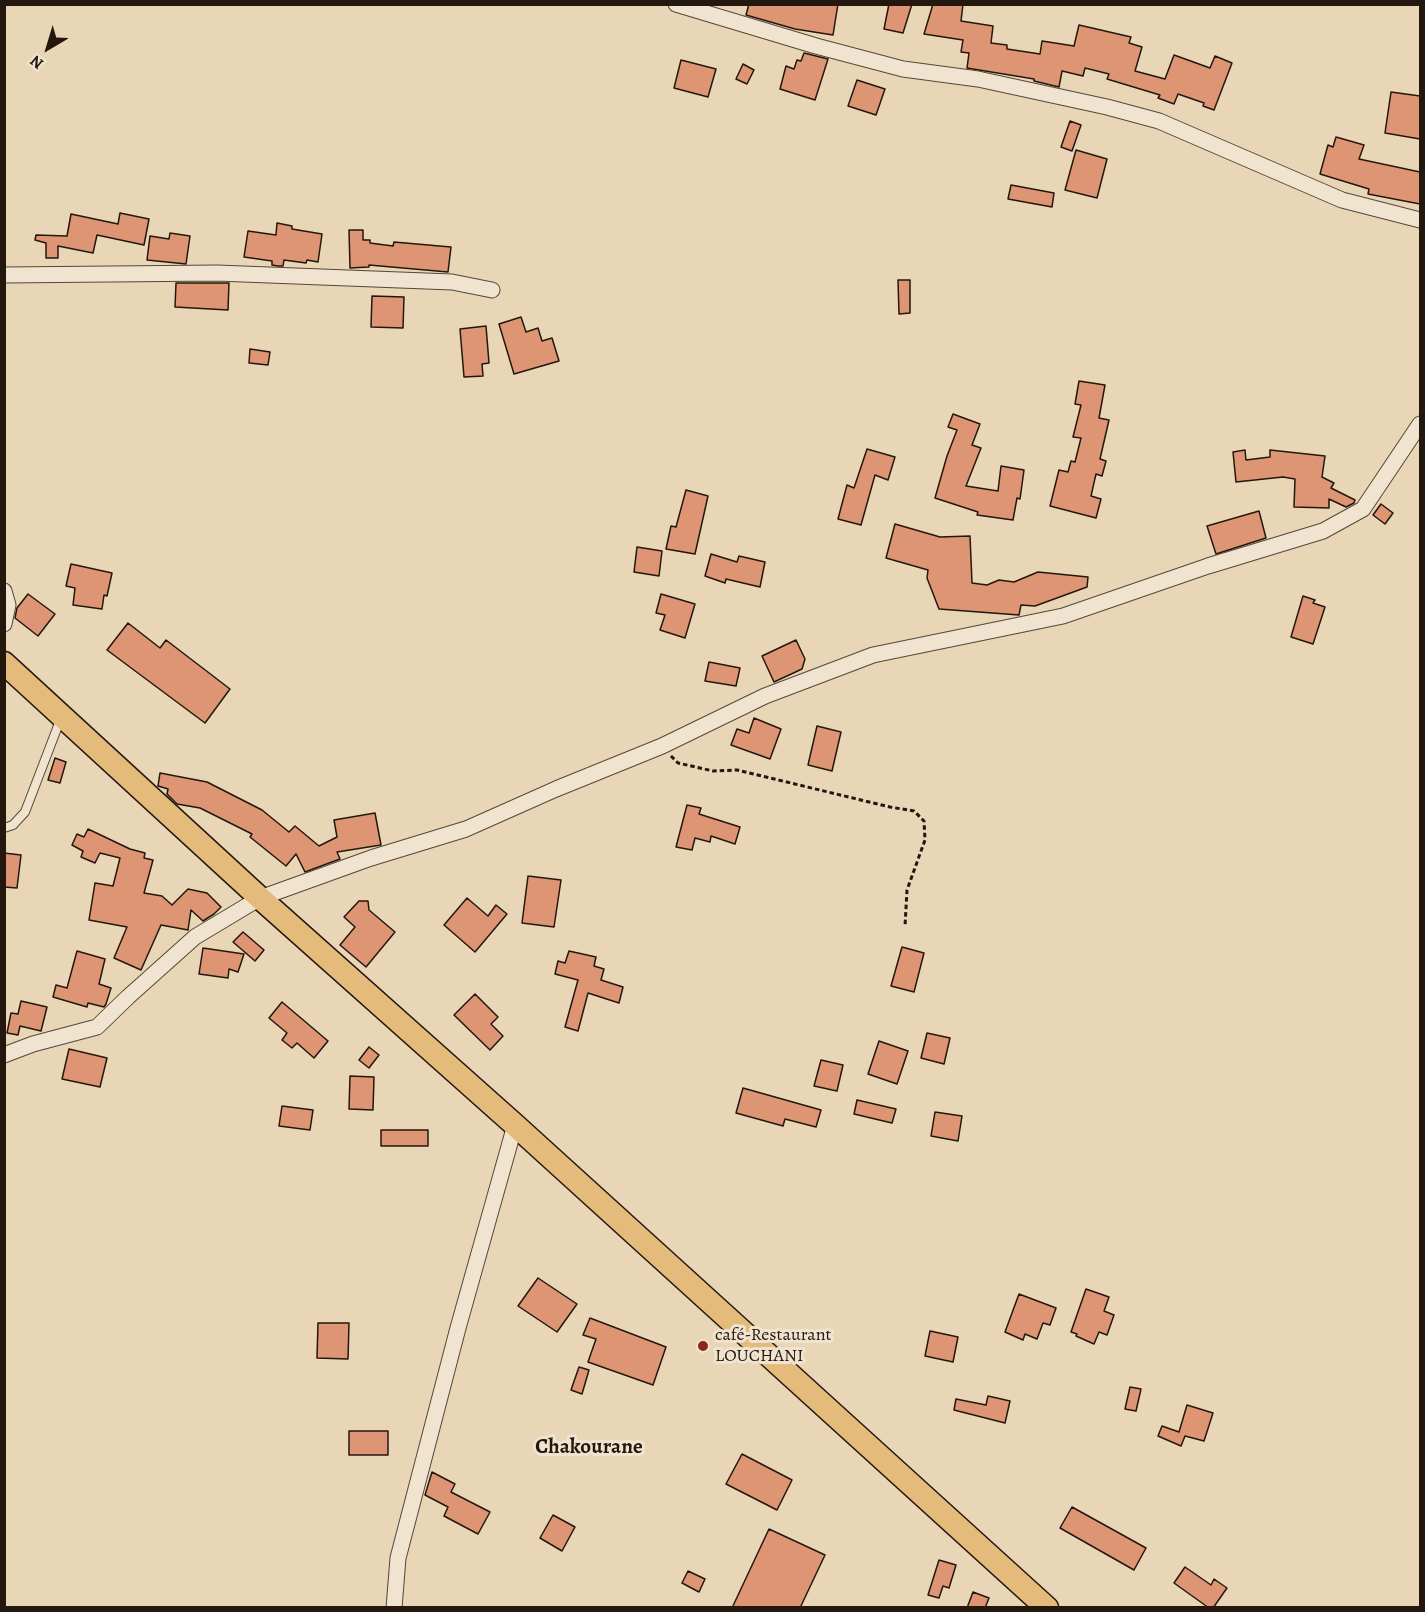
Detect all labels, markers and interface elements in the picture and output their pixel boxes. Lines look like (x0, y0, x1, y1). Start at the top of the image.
north arrow (18, 18, 78, 78)
text: N (26, 50, 48, 74)
place label: café-Restaurant LOUCHANI (715, 1325, 832, 1368)
marker: café-Restaurant LOUCHANI (696, 1339, 710, 1353)
district label: Chakourane (535, 1435, 643, 1461)

